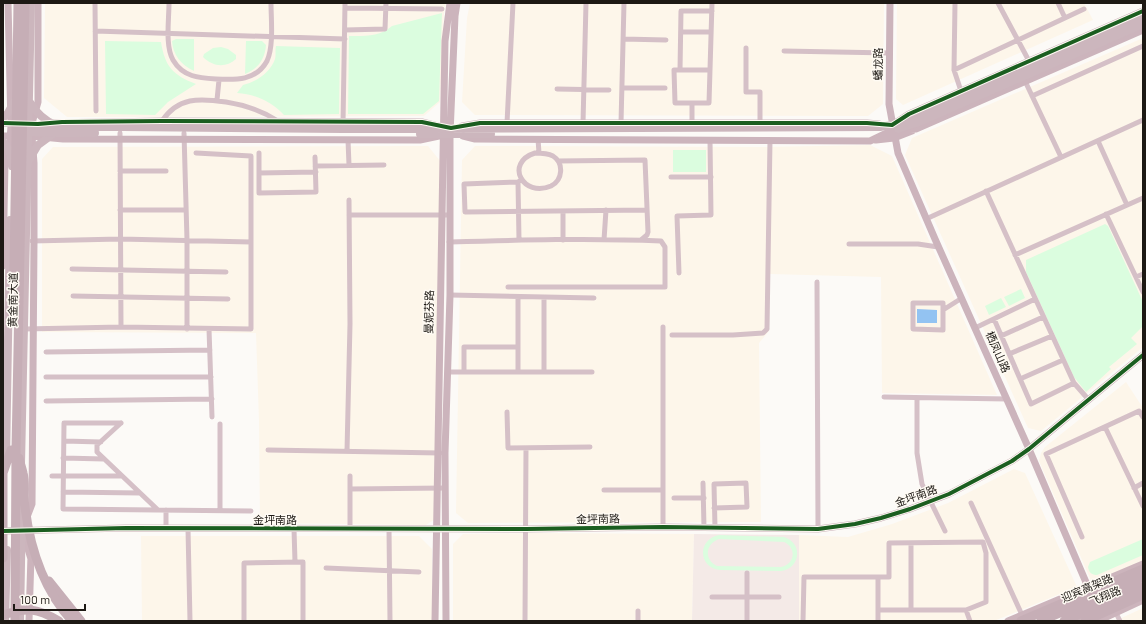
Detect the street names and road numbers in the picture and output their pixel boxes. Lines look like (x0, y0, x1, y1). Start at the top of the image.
street label: 蟠龙路 (871, 48, 884, 81)
street label: 黄金南大道 (6, 272, 19, 328)
street label: 曼妮芬路 (422, 290, 435, 334)
street label: 栖凤山路 (984, 329, 1013, 375)
street label: 金坪南路 (893, 482, 939, 509)
street label: 金坪南路 (576, 512, 620, 525)
street label: 金坪南路 (253, 513, 297, 526)
street label: 迎宾高架路 (1059, 571, 1115, 604)
street label: 飞翔路 (1087, 583, 1123, 608)

